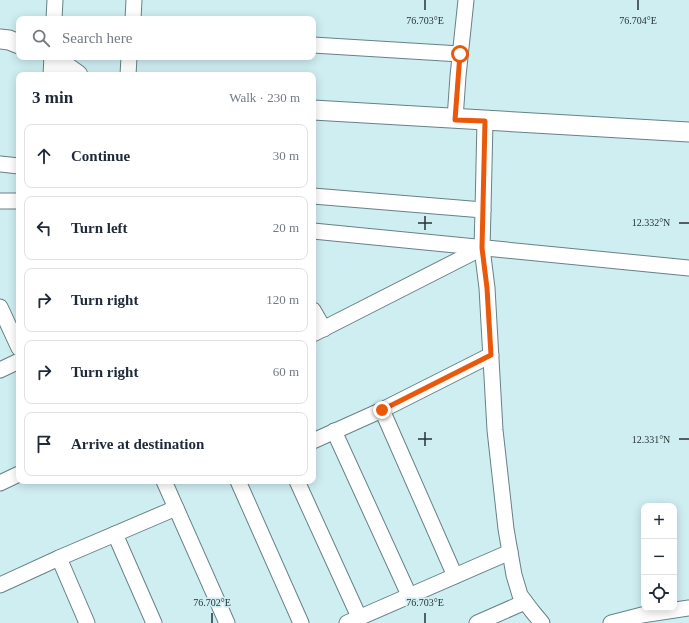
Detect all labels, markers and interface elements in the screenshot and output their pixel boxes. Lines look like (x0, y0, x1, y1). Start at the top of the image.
text: 76.703°E (406, 15, 444, 26)
text: 76.704°E (619, 15, 657, 26)
search box (16, 16, 316, 60)
icon: search (30, 27, 52, 49)
text: Search here (62, 30, 132, 46)
route start (451, 45, 469, 63)
text: 3 min (32, 88, 73, 107)
text: Walk · 230 m (229, 90, 300, 105)
icon: ahead (33, 145, 55, 167)
text: Continue (71, 148, 130, 164)
text: 30 m (273, 148, 299, 163)
icon: left (33, 217, 55, 239)
text: 12.332°N (632, 217, 670, 228)
text: Turn left (71, 220, 128, 236)
text: 20 m (273, 220, 299, 235)
icon: right (33, 289, 55, 311)
text: Turn right (71, 292, 138, 308)
text: 120 m (266, 292, 299, 307)
icon: right (33, 361, 55, 383)
text: Turn right (71, 364, 138, 380)
text: 60 m (273, 364, 299, 379)
route end (373, 401, 391, 419)
icon: arrive (33, 433, 55, 455)
text: 12.331°N (632, 434, 670, 445)
text: Arrive at destination (71, 436, 204, 452)
map controls (641, 503, 677, 611)
button: + (641, 503, 677, 539)
button: − (641, 539, 677, 575)
button: locate (641, 575, 677, 611)
text: 76.702°E (193, 597, 231, 608)
text: 76.703°E (406, 597, 444, 608)

